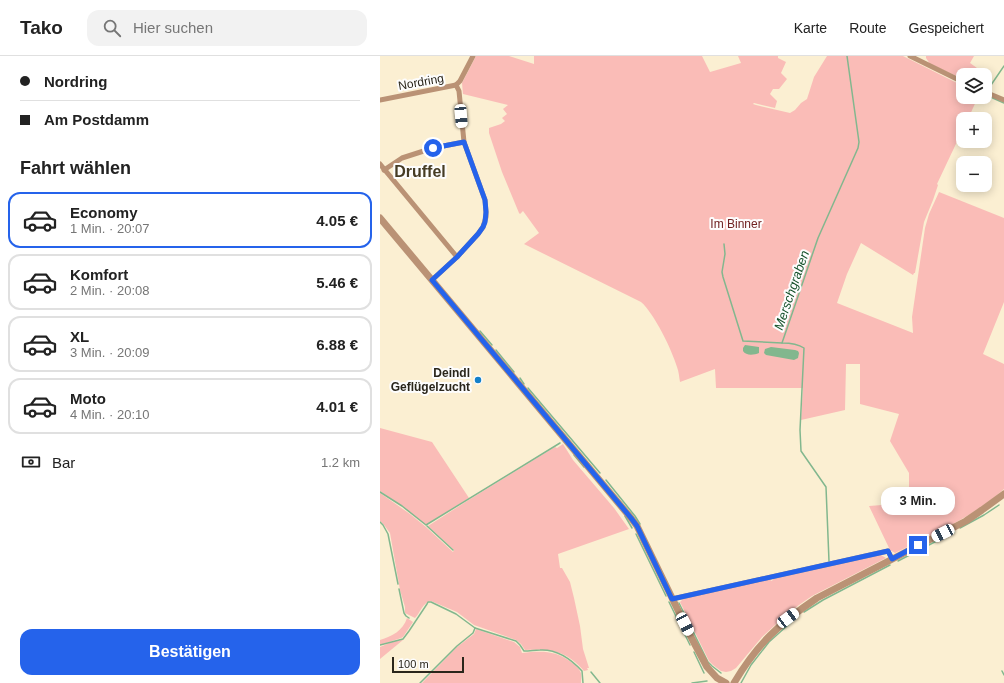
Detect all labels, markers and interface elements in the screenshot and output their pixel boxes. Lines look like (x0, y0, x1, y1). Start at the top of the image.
search box (87, 10, 367, 46)
text: Tako (20, 17, 63, 38)
icon: search (101, 17, 123, 39)
text: Hier suchen (133, 19, 213, 36)
text: Karte (794, 20, 827, 36)
text: Route (849, 20, 887, 36)
text: Gespeichert (909, 20, 984, 36)
map controls (956, 68, 992, 192)
button: layers (956, 68, 992, 104)
street label: Nordring (397, 71, 445, 93)
text: Nordring (44, 73, 107, 90)
car (454, 104, 468, 128)
text: Am Postdamm (44, 111, 149, 128)
button: + (956, 112, 992, 148)
route start (424, 139, 442, 157)
button: − (956, 156, 992, 192)
text: Fahrt wählen (20, 158, 131, 178)
district label: Druffel (394, 163, 446, 180)
icon: car (22, 202, 58, 238)
text: Economy (70, 204, 138, 221)
text: 4.05 € (316, 212, 358, 229)
park label: Im Binner (710, 217, 762, 231)
text: 1 Min. · 20:07 (70, 221, 150, 236)
water label: Merschgraben (771, 248, 812, 332)
icon: car (22, 264, 58, 300)
text: Komfort (70, 266, 128, 283)
text: 5.46 € (316, 274, 358, 291)
text: 2 Min. · 20:08 (70, 283, 150, 298)
icon: car (22, 326, 58, 362)
text: XL (70, 328, 89, 345)
text: 6.88 € (316, 336, 358, 353)
text: 3 Min. · 20:09 (70, 345, 150, 360)
place label: Deindl Geflügelzucht (391, 366, 470, 394)
marker: Deindl Geflügelzucht (473, 375, 483, 385)
icon: car (22, 388, 58, 424)
text: Moto (70, 390, 106, 407)
text: 4.01 € (316, 398, 358, 415)
text: 4 Min. · 20:10 (70, 407, 150, 422)
icon: cash (20, 451, 42, 473)
text: Bar (52, 454, 75, 471)
text: 1.2 km (321, 455, 360, 470)
callout: 3 Min. (881, 487, 955, 515)
text: 3 Min. (900, 493, 936, 508)
car (930, 522, 956, 544)
route end (909, 536, 927, 554)
car (775, 606, 801, 630)
car (674, 611, 696, 637)
button: Bestätigen (20, 629, 360, 675)
scale bar (392, 655, 464, 674)
text: 100 m (398, 658, 429, 670)

